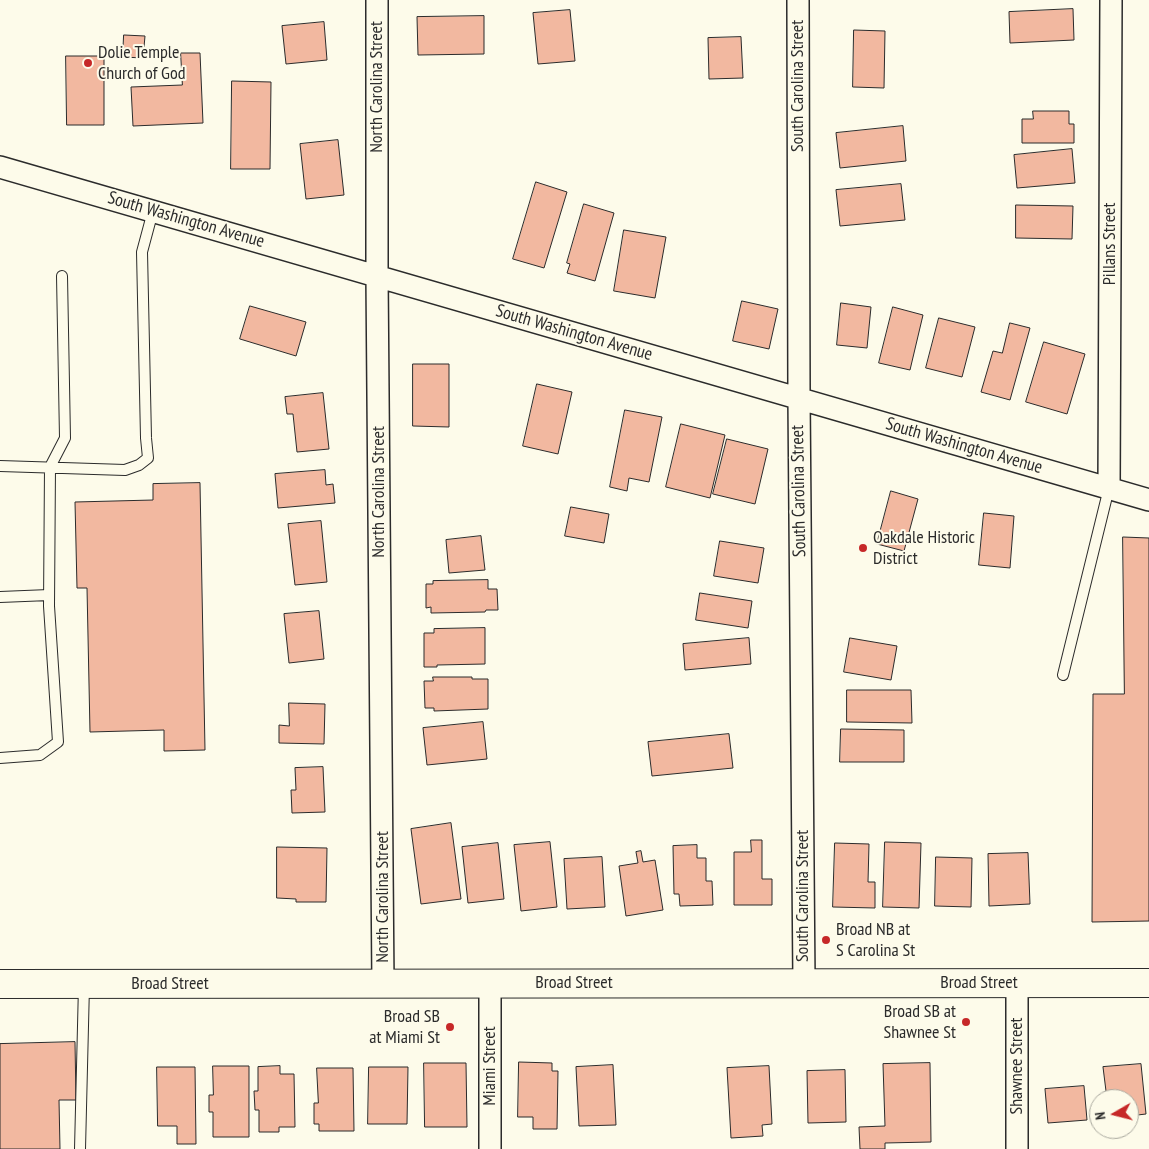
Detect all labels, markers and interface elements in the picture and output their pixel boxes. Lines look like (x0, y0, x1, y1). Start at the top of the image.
street label: South Carolina Street (787, 20, 809, 152)
street label: North Carolina Street (366, 21, 388, 153)
place label: Dolie Temple Church of God (98, 42, 186, 84)
marker: Dolie Temple Church of God (82, 57, 94, 69)
street label: South Washington Avenue (105, 187, 267, 253)
street label: Pillans Street (1099, 203, 1121, 285)
street label: South Washington Avenue (493, 300, 655, 366)
street label: South Washington Avenue (883, 413, 1045, 479)
street label: South Carolina Street (787, 425, 811, 557)
street label: North Carolina Street (368, 426, 390, 558)
place label: Oakdale Historic District (873, 527, 975, 570)
marker: Oakdale Historic District (857, 542, 869, 554)
street label: South Carolina Street (792, 830, 814, 962)
street label: North Carolina Street (372, 831, 394, 963)
place label: Broad NB at S Carolina St (836, 919, 915, 962)
marker: Broad NB at S Carolina St (820, 934, 832, 946)
street label: Broad Street (535, 972, 613, 994)
street label: Broad Street (940, 972, 1018, 994)
street label: Broad Street (131, 973, 209, 995)
place label: Broad SB at Shawnee St (883, 1001, 956, 1044)
place label: Broad SB at Miami St (369, 1006, 440, 1048)
marker: Broad SB at Shawnee St (960, 1016, 972, 1028)
street label: Shawnee Street (1006, 1017, 1028, 1115)
marker: Broad SB at Miami St (444, 1021, 456, 1033)
street label: Miami Street (479, 1026, 501, 1106)
north arrow (1089, 1089, 1139, 1139)
text: N (1091, 1111, 1110, 1121)

